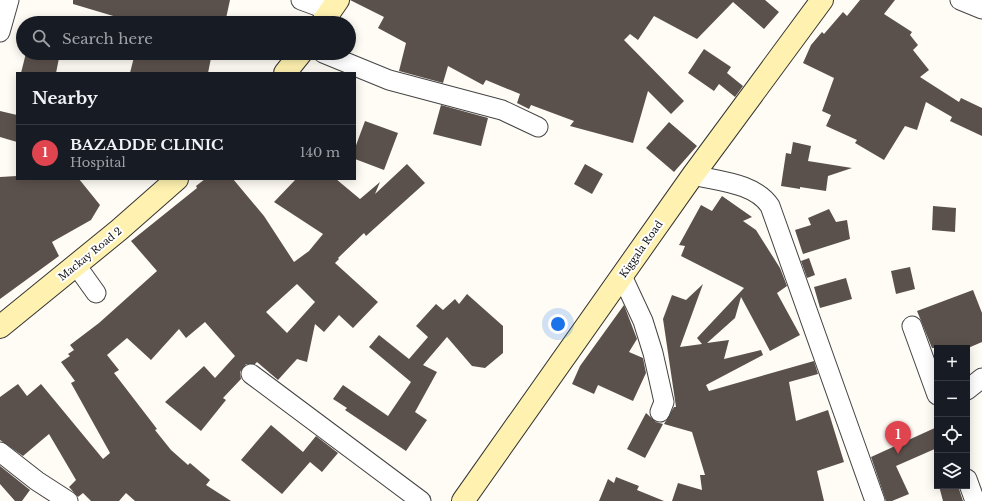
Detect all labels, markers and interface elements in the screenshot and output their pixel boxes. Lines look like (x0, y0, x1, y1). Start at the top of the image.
search box (16, 16, 356, 60)
icon: search (30, 27, 52, 49)
text: Search here (62, 29, 153, 48)
text: Nearby (32, 88, 98, 109)
text: BAZADDE CLINIC (70, 135, 223, 154)
text: 1 (42, 144, 48, 161)
text: 140 m (300, 144, 340, 161)
text: Hospital (70, 154, 126, 171)
street label: Kiggala Road (616, 218, 666, 280)
street label: Mackay Road 2 (56, 224, 124, 284)
your location (548, 314, 568, 334)
map controls (934, 345, 970, 489)
button: + (934, 345, 970, 381)
button: − (934, 381, 970, 417)
button: locate (934, 417, 970, 453)
pin: 1 (885, 421, 911, 454)
button: layers (934, 453, 970, 489)

